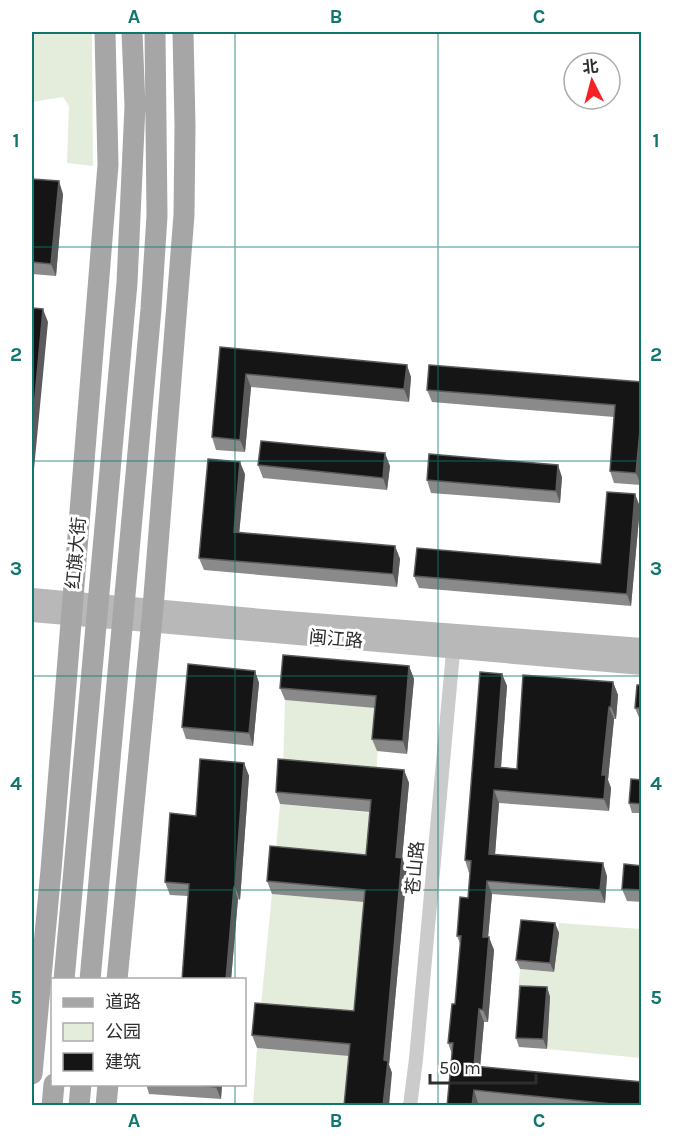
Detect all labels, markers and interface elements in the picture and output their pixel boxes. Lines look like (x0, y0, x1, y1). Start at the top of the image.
text: A (128, 5, 141, 28)
text: B (330, 5, 342, 28)
text: C (533, 5, 545, 28)
north arrow (562, 51, 622, 111)
text: 北 (582, 56, 599, 77)
text: 1 (12, 129, 20, 152)
text: 1 (652, 129, 660, 152)
text: 2 (10, 343, 22, 366)
text: 2 (650, 343, 662, 366)
street label: 红旗大街 (62, 516, 90, 590)
text: 3 (10, 557, 22, 580)
text: 3 (650, 557, 662, 580)
street label: 闽江路 (308, 626, 364, 652)
text: 4 (10, 772, 22, 795)
text: 4 (650, 772, 662, 795)
street label: 苍山路 (402, 840, 428, 896)
legend (51, 978, 246, 1086)
text: 5 (10, 986, 22, 1009)
text: 5 (650, 986, 662, 1009)
text: 道路 (105, 991, 141, 1013)
text: 公园 (105, 1021, 141, 1043)
scale bar (430, 1047, 536, 1085)
text: 建筑 (105, 1051, 141, 1073)
text: 50 m (439, 1057, 481, 1079)
text: A (128, 1109, 141, 1132)
text: B (330, 1109, 342, 1132)
text: C (533, 1109, 545, 1132)

